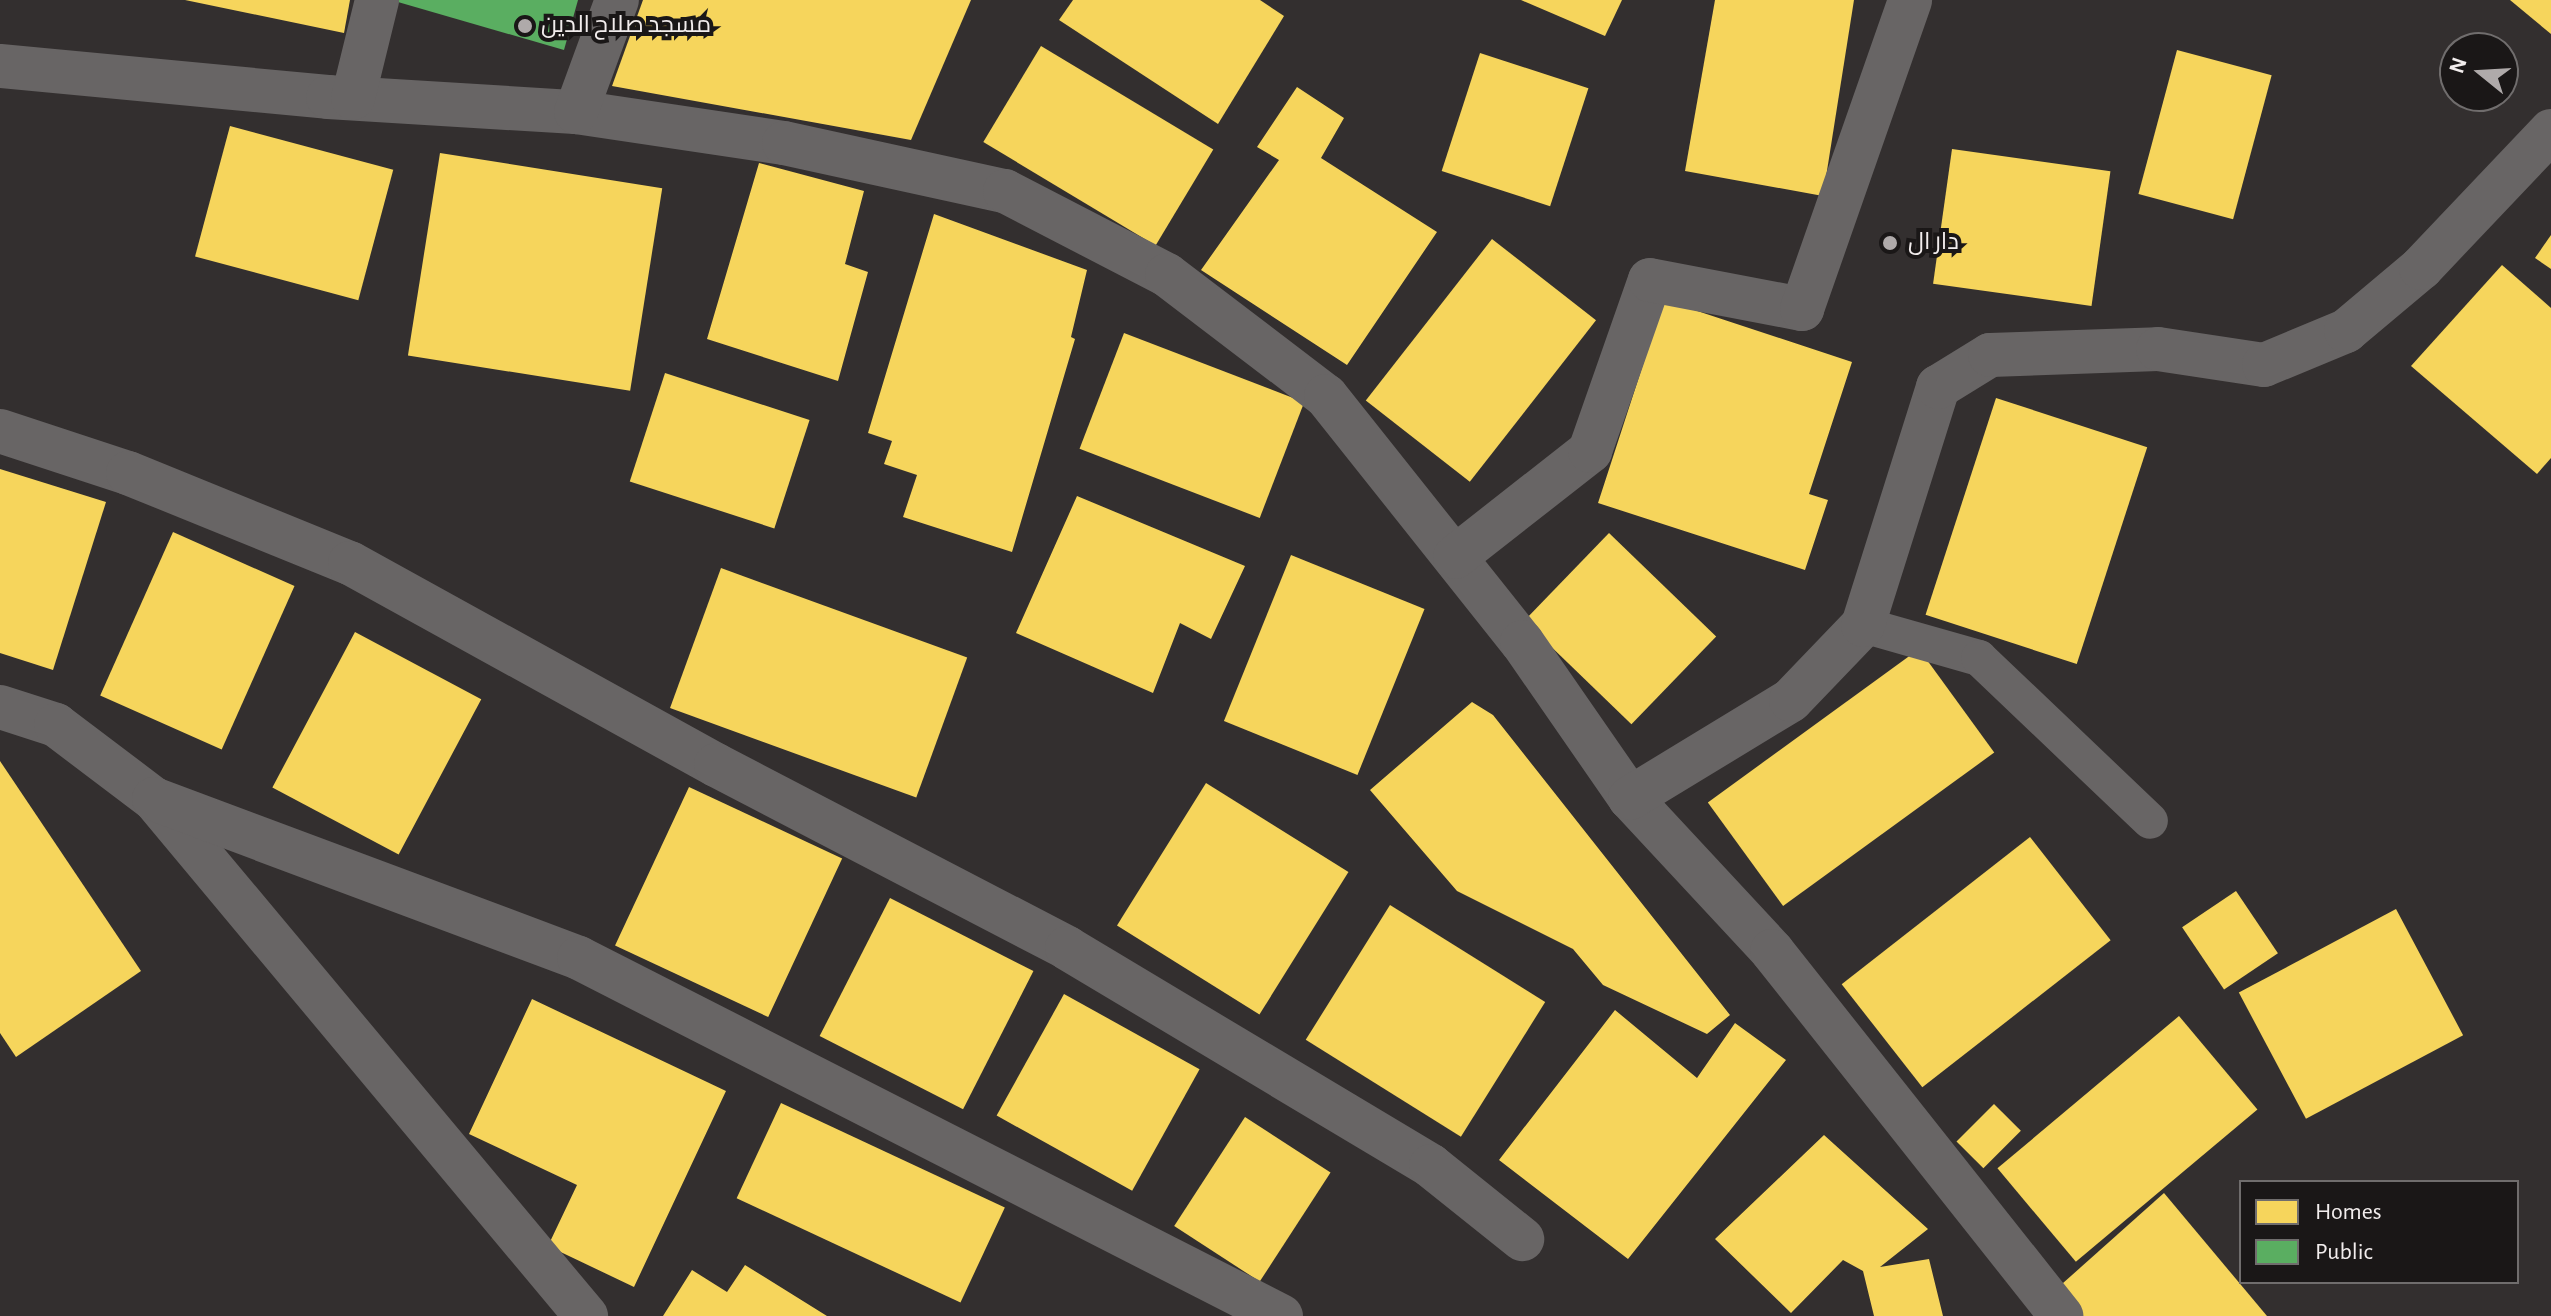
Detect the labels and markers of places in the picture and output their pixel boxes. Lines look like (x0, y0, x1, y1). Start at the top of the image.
place label: مسجد صلاح الدين (541, 12, 711, 40)
marker: مسجد صلاح الدين (516, 17, 534, 35)
place label: دار ال (1908, 229, 1959, 257)
marker: دار ال (1879, 232, 1901, 254)

